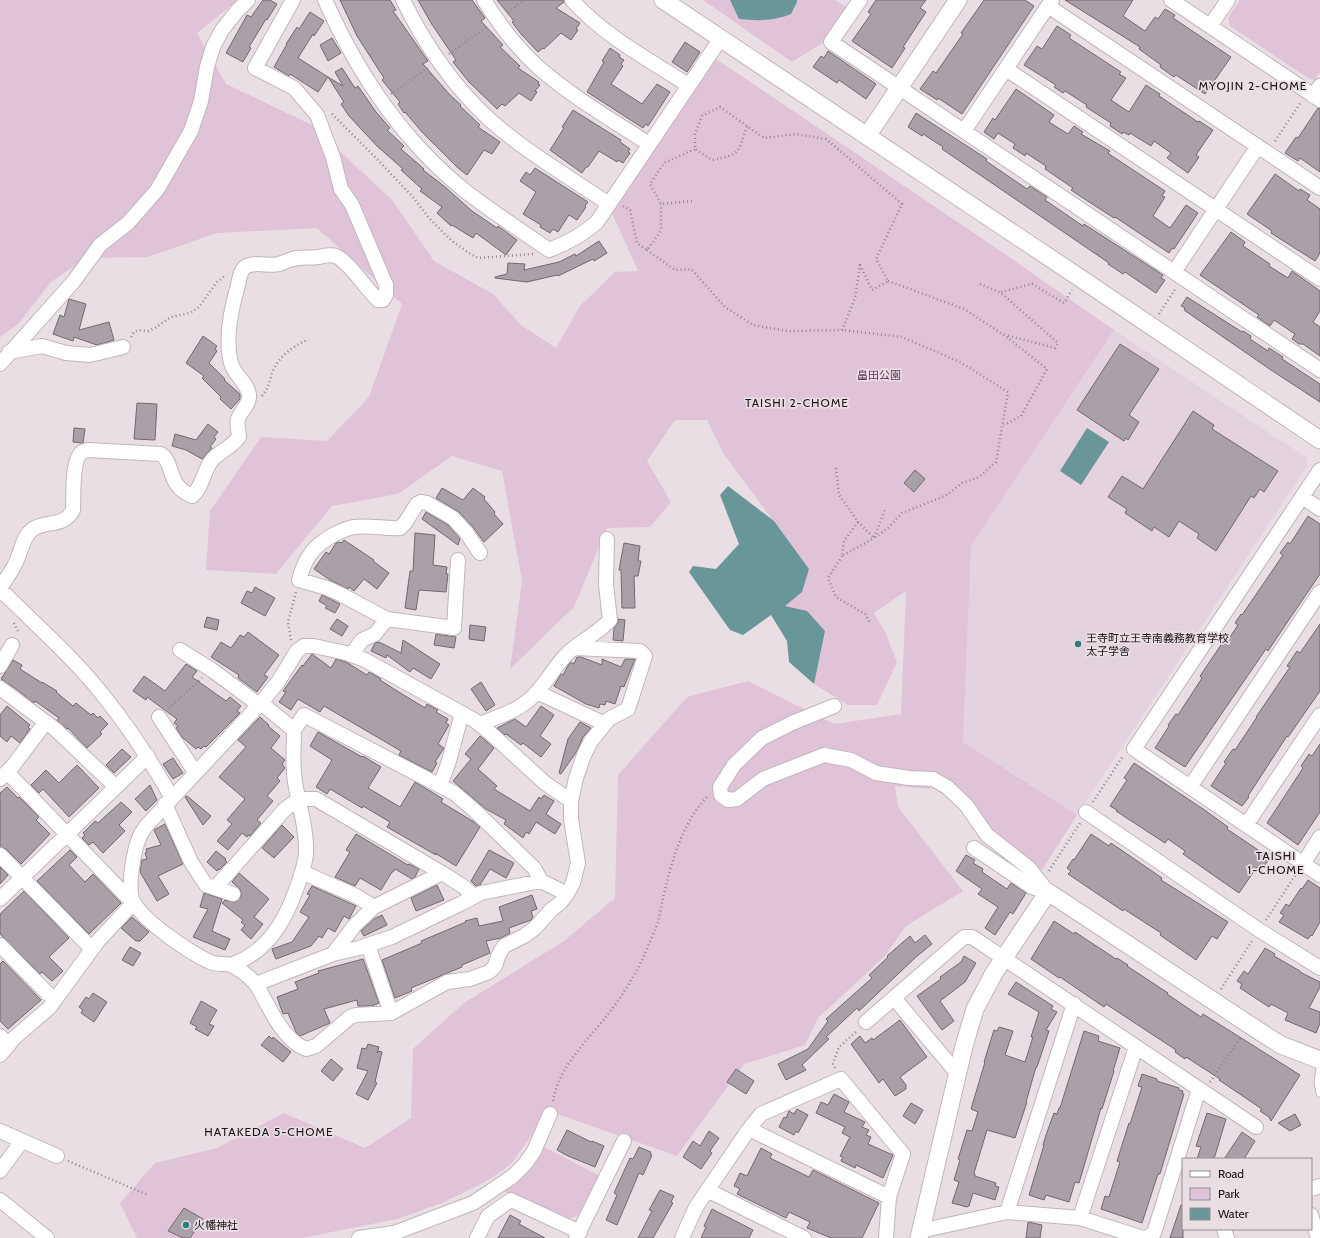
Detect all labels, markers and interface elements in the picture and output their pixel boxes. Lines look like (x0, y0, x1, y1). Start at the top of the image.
district label: MYOJIN 2-CHOME (1198, 78, 1308, 93)
park label: 畠田公園 (857, 368, 901, 382)
district label: TAISHI 2-CHOME (745, 395, 849, 410)
place label: 王寺町立王寺南義務教育学校 太子学舎 (1086, 631, 1229, 658)
marker: 王寺町立王寺南義務教育学校 太子学舎 (1073, 639, 1083, 649)
district label: TAISHI 1-CHOME (1247, 848, 1305, 877)
district label: HATAKEDA 5-CHOME (204, 1124, 334, 1139)
legend (1182, 1158, 1312, 1230)
text: Road (1218, 1166, 1244, 1181)
text: Park (1218, 1186, 1240, 1201)
text: Water (1218, 1206, 1249, 1221)
place label: 火幡神社 (194, 1218, 238, 1232)
marker: 火幡神社 (181, 1220, 191, 1230)

